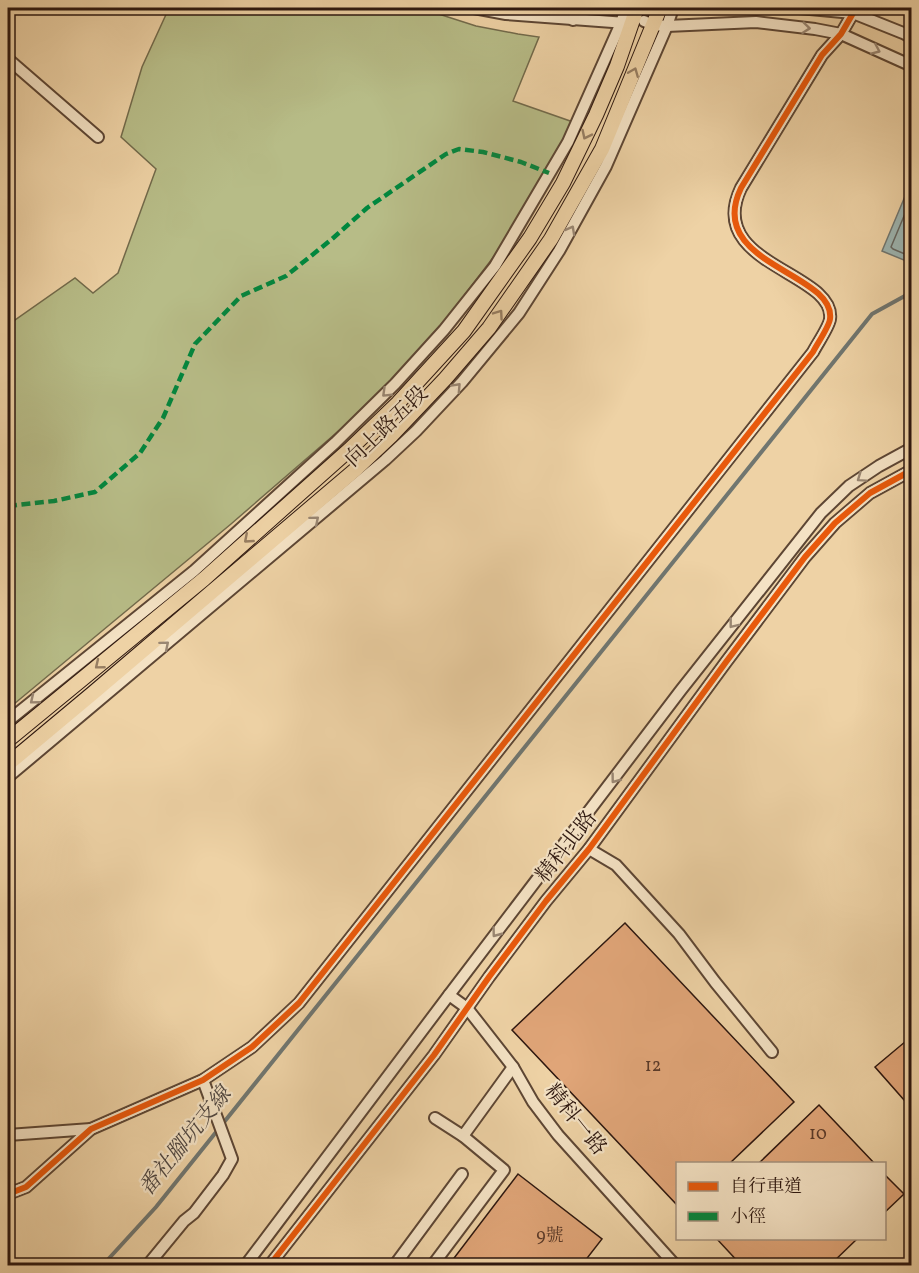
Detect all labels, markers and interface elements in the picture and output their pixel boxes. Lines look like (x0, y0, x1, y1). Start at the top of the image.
one-way arrow (801, 21, 810, 34)
one-way arrow (870, 42, 881, 54)
one-way arrow (627, 67, 639, 78)
one-way arrow (581, 129, 593, 140)
one-way arrow (564, 225, 575, 236)
one-way arrow (492, 310, 503, 321)
street label: 向上路五段 (339, 380, 435, 474)
one-way arrow (450, 383, 461, 394)
one-way arrow (382, 385, 393, 396)
one-way arrow (857, 471, 868, 482)
one-way arrow (308, 517, 319, 528)
one-way arrow (245, 532, 255, 543)
one-way arrow (730, 617, 741, 628)
one-way arrow (158, 642, 169, 653)
one-way arrow (95, 658, 106, 669)
one-way arrow (29, 693, 40, 704)
one-way arrow (611, 772, 622, 783)
street label: 精科北路 (530, 805, 604, 889)
one-way arrow (493, 927, 504, 938)
house number: 12 (645, 1054, 661, 1079)
street label: 精科一路 (537, 1078, 613, 1162)
water label: 番社腳坑支線 (132, 1079, 241, 1203)
house number: 10 (809, 1122, 827, 1147)
legend (676, 1162, 886, 1240)
text: 自行車道 (730, 1175, 802, 1200)
text: 小徑 (730, 1205, 766, 1230)
house number: 9號 (536, 1224, 564, 1249)

